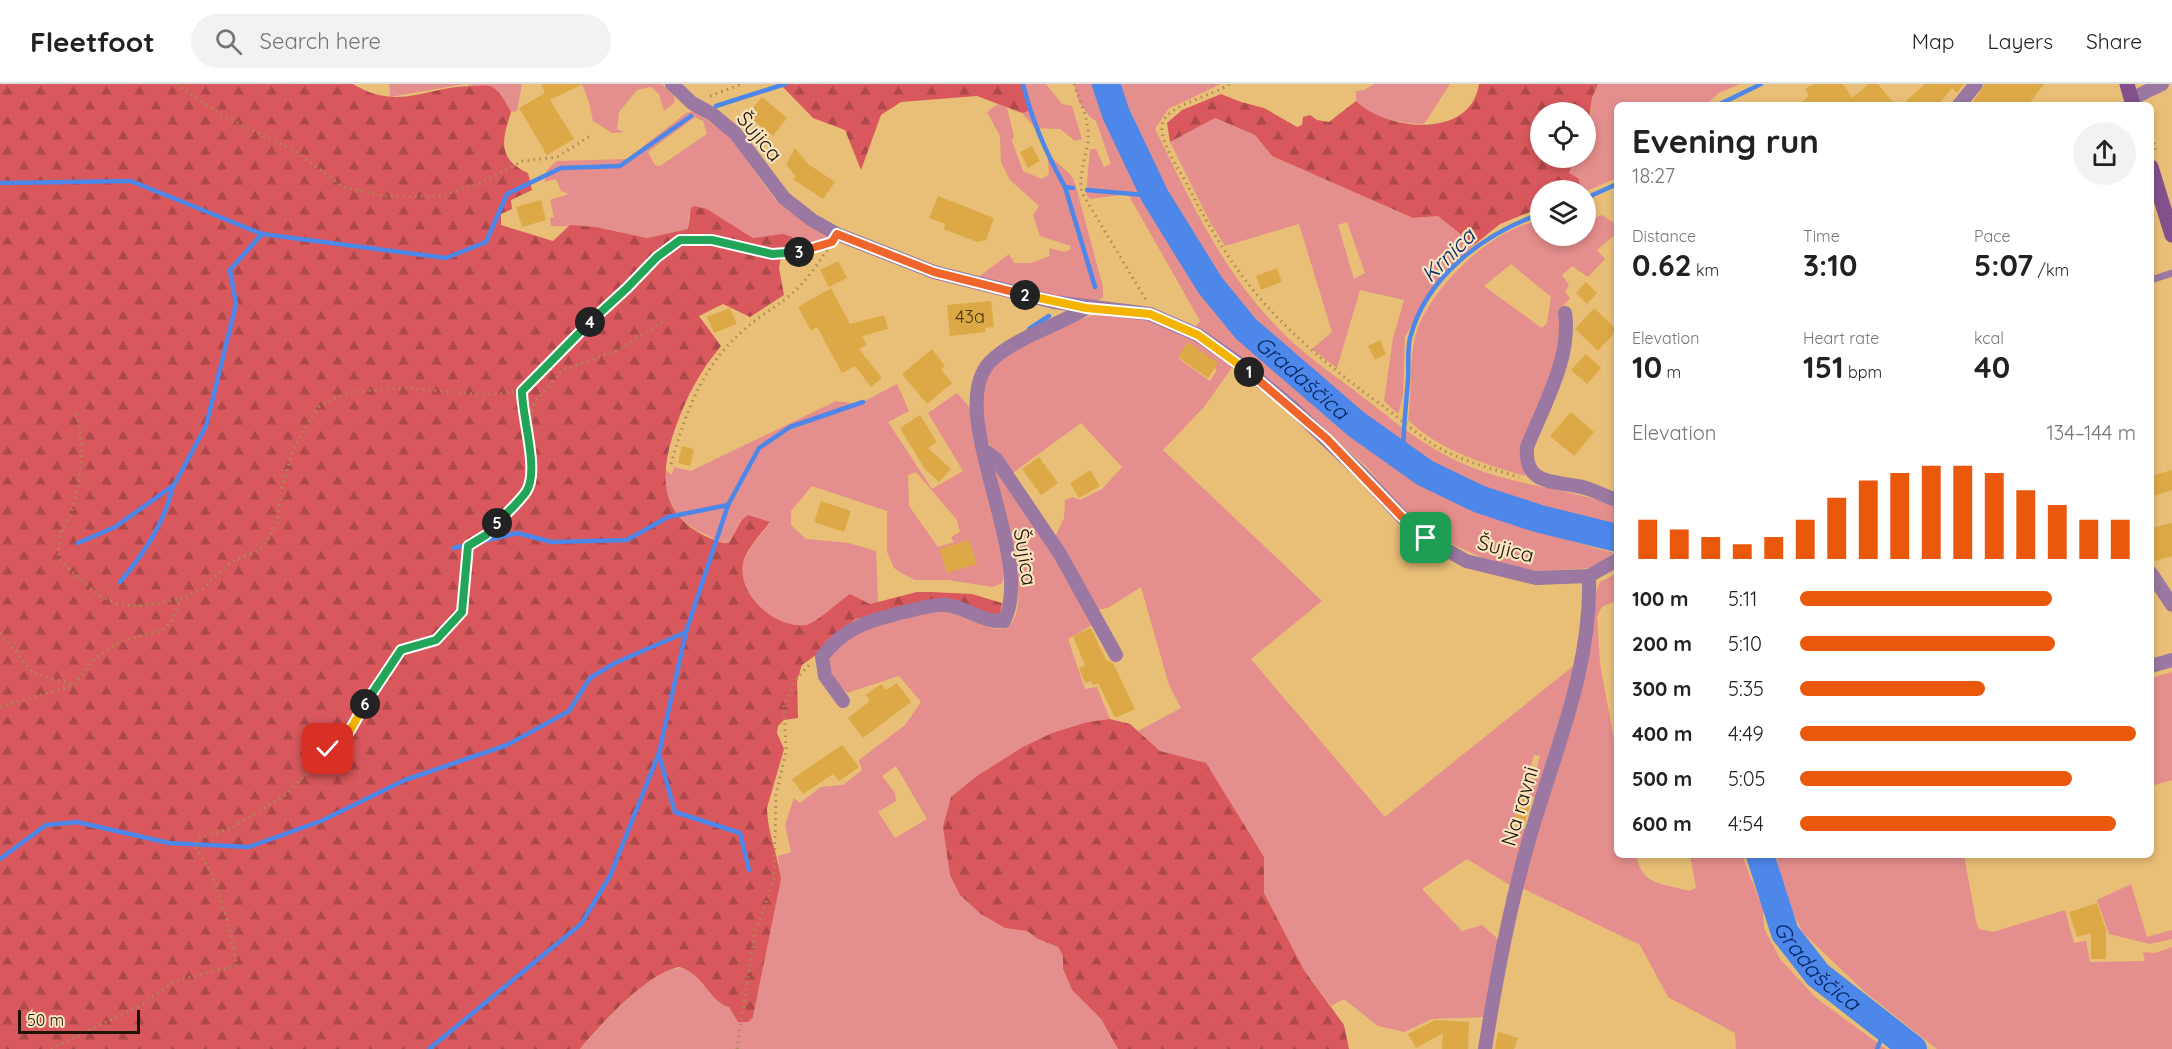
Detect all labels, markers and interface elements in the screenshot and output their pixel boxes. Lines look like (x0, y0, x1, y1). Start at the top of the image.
search box (191, 14, 611, 68)
text: Fleetfoot (30, 24, 155, 59)
icon: search (212, 25, 245, 58)
text: Search here (260, 27, 381, 55)
text: Map (1912, 28, 1955, 54)
text: Layers (1988, 28, 2053, 54)
text: Share (2086, 28, 2142, 54)
map controls (1530, 102, 1596, 246)
button: locate (1530, 102, 1596, 168)
street label: Šujica (732, 106, 788, 166)
text: Evening run (1632, 120, 1819, 161)
button: share (2073, 122, 2136, 185)
text: 18:27 (1632, 163, 1675, 188)
button: layers (1530, 180, 1596, 246)
water label: Krnica (1415, 221, 1482, 288)
text: Distance (1632, 226, 1696, 246)
text: Time (1803, 226, 1840, 246)
text: Pace (1974, 226, 2010, 246)
pin: 3 (784, 237, 814, 267)
text: 3 (795, 242, 803, 262)
text: 0.62 (1632, 246, 1692, 284)
text: 3:10 (1803, 246, 1857, 284)
text: 5:07 (1974, 246, 2033, 284)
text: km (1692, 260, 1719, 280)
text: /km (2033, 260, 2069, 280)
pin: 2 (1010, 280, 1040, 310)
text: 2 (1020, 285, 1030, 305)
house number: 43a (955, 305, 985, 328)
pin: 4 (575, 307, 605, 337)
text: 4 (585, 312, 595, 332)
text: Elevation (1632, 328, 1699, 348)
text: Heart rate (1803, 328, 1879, 348)
text: kcal (1974, 328, 2004, 348)
water label: Gradaščica (1250, 329, 1356, 427)
text: 10 (1632, 348, 1662, 386)
text: 151 (1803, 348, 1844, 386)
text: 40 (1974, 348, 2010, 386)
pin: 1 (1234, 357, 1264, 387)
text: 1 (1246, 362, 1252, 382)
text: m (1662, 362, 1681, 382)
text: bpm (1844, 362, 1882, 382)
text: Elevation (1632, 420, 1716, 445)
text: 134–144 m (2046, 420, 2136, 445)
pin: 5 (482, 508, 512, 538)
pin (1400, 512, 1451, 563)
text: 5 (492, 513, 502, 533)
icon: arrive (1409, 521, 1442, 554)
street label: Šujica (1009, 527, 1043, 587)
street label: Šujica (1475, 528, 1537, 568)
text: 100 m (1632, 586, 1688, 611)
text: 5:11 (1728, 586, 1757, 611)
text: 200 m (1632, 631, 1692, 656)
text: 5:10 (1728, 631, 1762, 656)
text: 300 m (1632, 676, 1691, 701)
text: 5:35 (1728, 676, 1764, 701)
pin: 6 (350, 689, 380, 719)
text: 6 (361, 694, 369, 714)
text: 400 m (1632, 721, 1692, 746)
text: 4:49 (1728, 721, 1764, 746)
pin (302, 723, 353, 774)
icon: check (311, 732, 344, 765)
street label: Na ravni (1495, 763, 1543, 849)
text: 500 m (1632, 766, 1692, 791)
text: 5:05 (1728, 766, 1765, 791)
text: 600 m (1632, 811, 1692, 836)
text: 4:54 (1728, 811, 1764, 836)
water label: Gradaščica (1768, 918, 1867, 1018)
scale bar (18, 1007, 140, 1034)
text: 50 m (27, 1010, 64, 1030)

